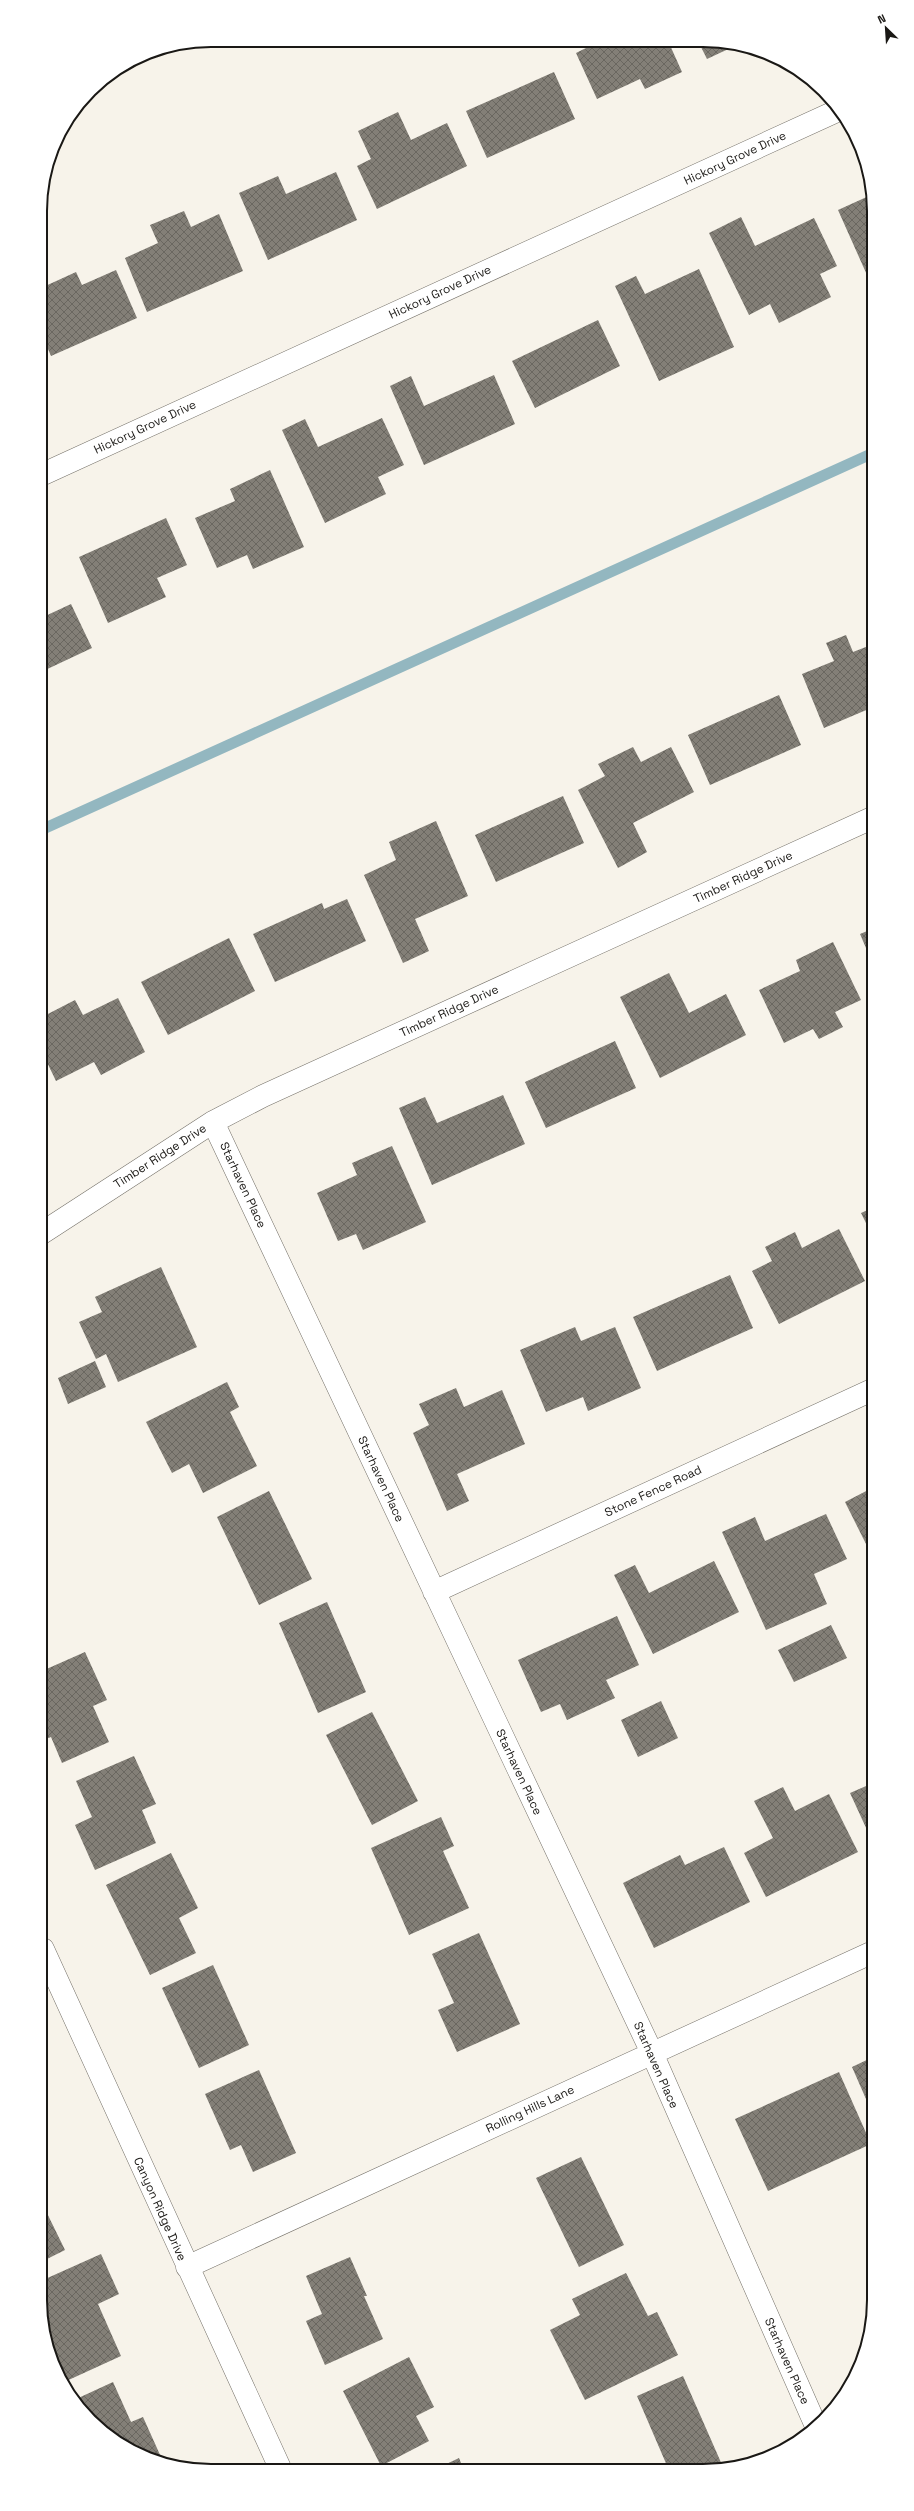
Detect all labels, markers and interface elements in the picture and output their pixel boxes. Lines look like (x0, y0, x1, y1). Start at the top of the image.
north arrow (866, 8, 906, 48)
text: N (875, 11, 888, 27)
street label: Hickory Grove Drive (681, 127, 789, 189)
street label: Hickory Grove Drive (386, 261, 494, 323)
street label: Hickory Grove Drive (91, 396, 199, 458)
street label: Timber Ridge Drive (691, 847, 795, 907)
street label: Timber Ridge Drive (397, 981, 501, 1041)
street label: Timber Ridge Drive (111, 1120, 209, 1192)
street label: Starhaven Place (216, 1139, 270, 1231)
street label: Starhaven Place (354, 1433, 408, 1525)
street label: Stone Fence Road (602, 1461, 704, 1521)
street label: Starhaven Place (492, 1726, 546, 1818)
street label: Starhaven Place (630, 2019, 682, 2111)
street label: Rolling Hills Lane (483, 2081, 577, 2137)
street label: Canyon Ridge Drive (130, 2155, 190, 2263)
street label: Starhaven Place (761, 2315, 813, 2407)

